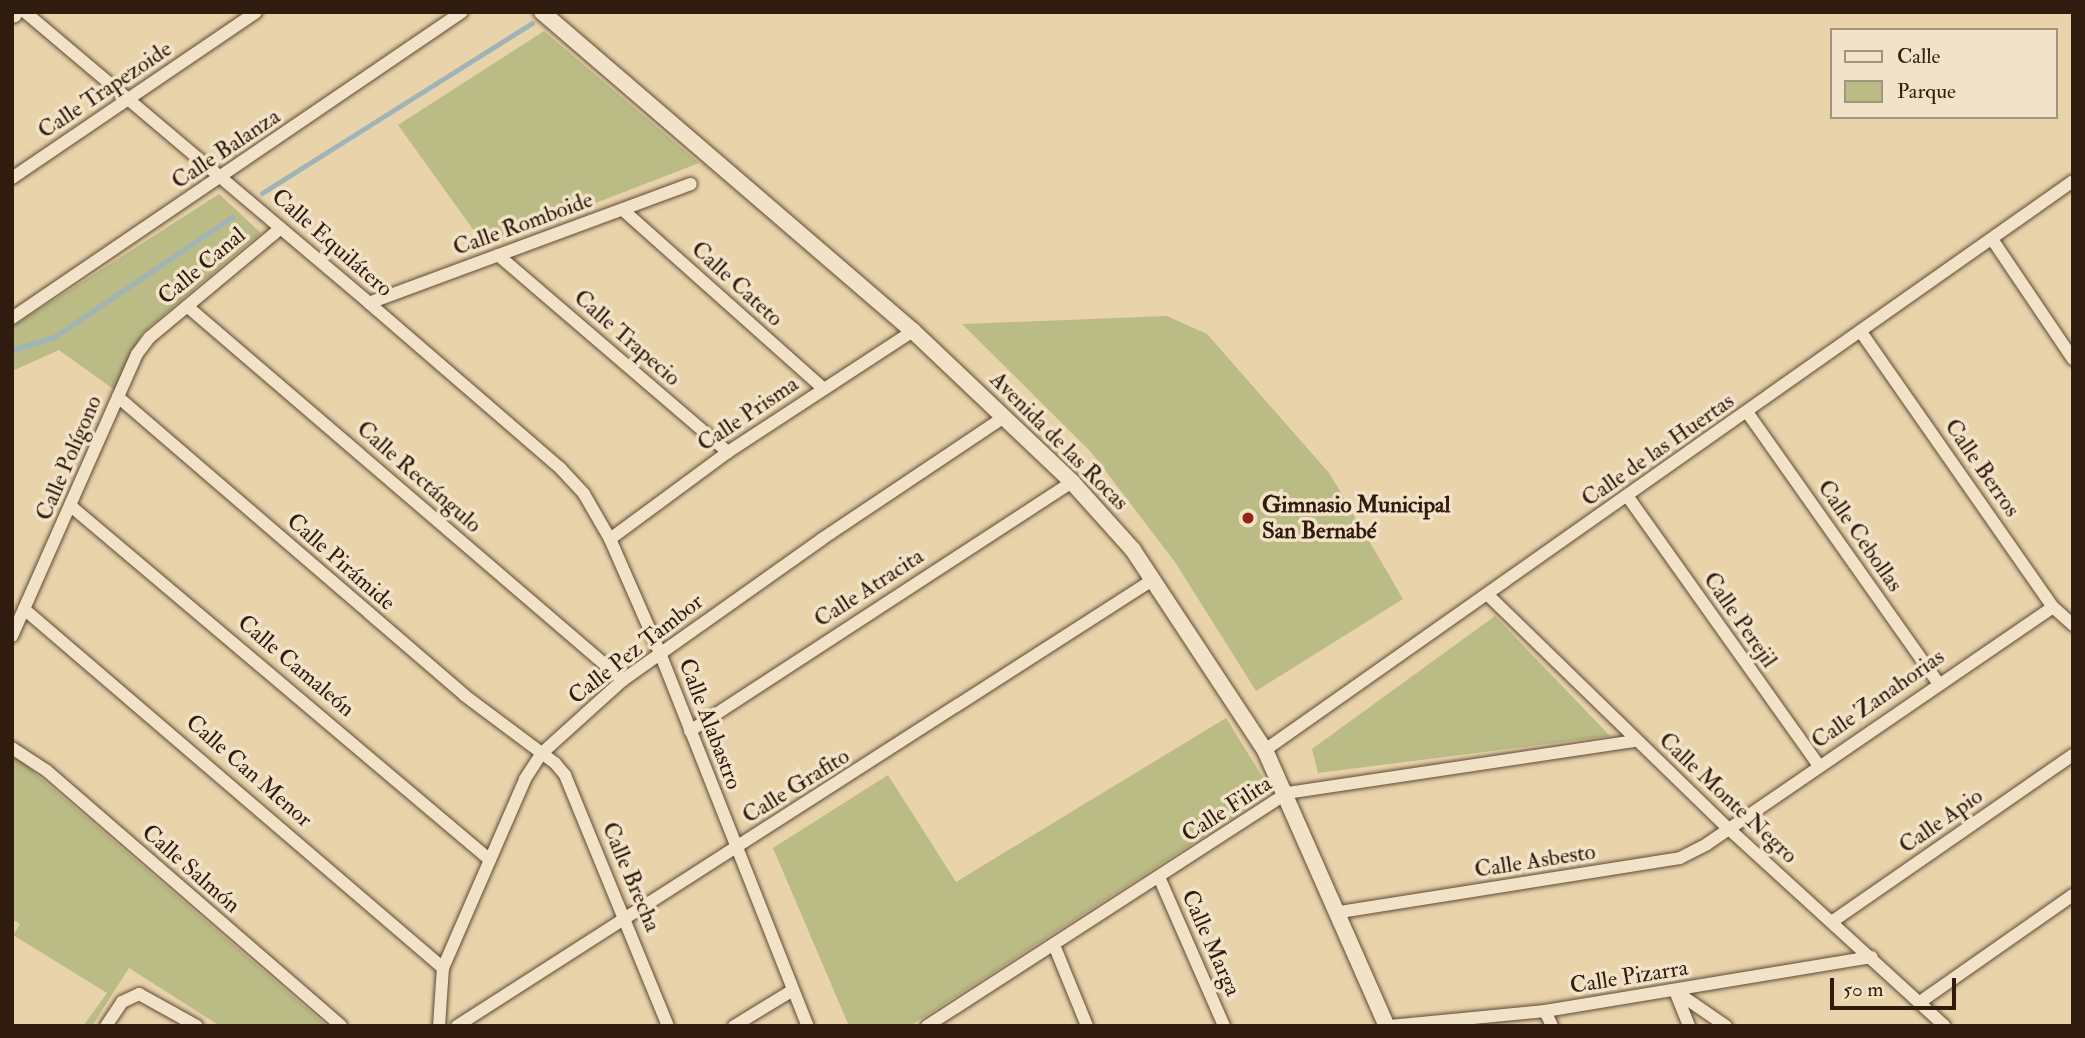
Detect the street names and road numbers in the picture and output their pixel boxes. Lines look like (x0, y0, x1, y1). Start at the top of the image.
street label: Calle Trapezoide (33, 35, 177, 145)
street label: Calle Balanza (167, 103, 285, 195)
street label: Calle Equilátero (266, 183, 398, 303)
street label: Calle Romboide (449, 186, 597, 262)
street label: Calle Canal (153, 221, 251, 311)
street label: Calle Cateto (685, 236, 789, 332)
street label: Calle Trapecio (568, 284, 686, 392)
street label: Avenida de las Rocas (984, 366, 1134, 516)
street label: Calle Prisma (692, 370, 804, 458)
street label: Calle de las Huertas (1576, 387, 1740, 513)
street label: Calle Polígono (30, 391, 108, 525)
street label: Calle Berros (1938, 414, 2026, 522)
street label: Calle Rectángulo (351, 415, 487, 539)
street label: Calle Cebollas (1811, 475, 1909, 597)
street label: Calle Pirámide (281, 507, 401, 617)
street label: Calle Atracita (809, 542, 929, 634)
street label: Calle Perejil (1697, 567, 1783, 673)
street label: Calle Pez Tambor (563, 588, 709, 710)
street label: Calle Camaleón (232, 609, 360, 723)
street label: Calle Zanahorias (1806, 643, 1950, 755)
street label: Calle Alabastro (672, 655, 748, 793)
street label: Calle Can Menor (180, 709, 318, 833)
street label: Calle Monte Negro (1653, 727, 1803, 869)
street label: Calle Grafito (737, 742, 855, 830)
street label: Calle Filita (1177, 770, 1277, 848)
street label: Calle Apio (1894, 782, 1988, 860)
street label: Calle Brecha (596, 818, 666, 936)
street label: Calle Salmón (136, 819, 246, 919)
street label: Calle Asbesto (1473, 838, 1597, 884)
street label: Calle Marga (1175, 886, 1247, 1000)
street label: Calle Pizarra (1568, 954, 1690, 1000)

